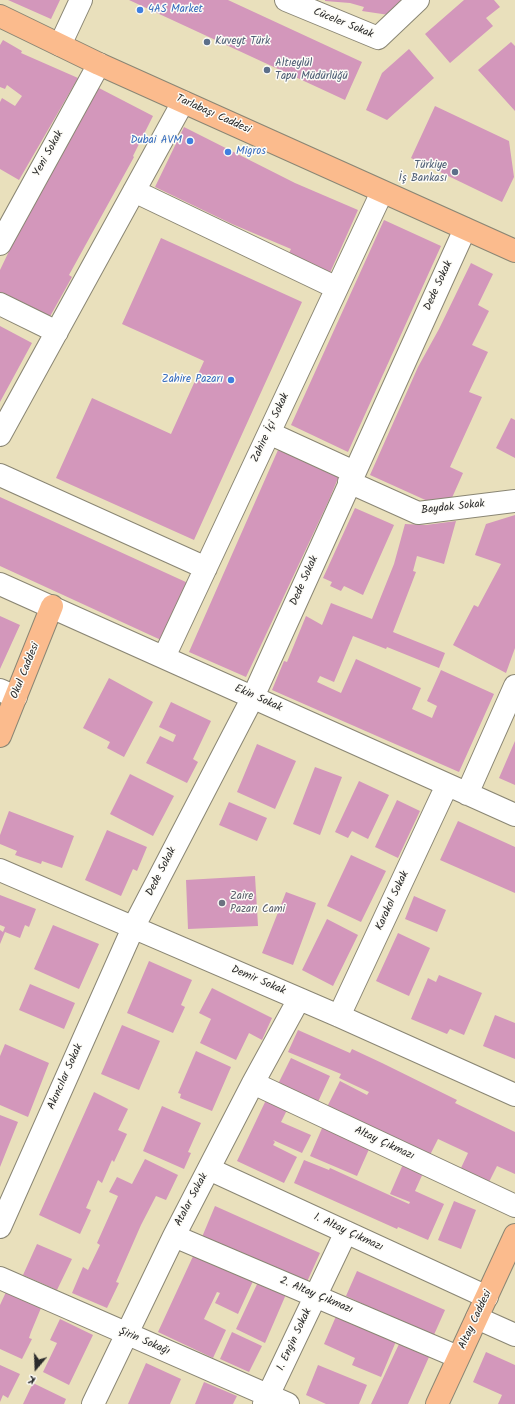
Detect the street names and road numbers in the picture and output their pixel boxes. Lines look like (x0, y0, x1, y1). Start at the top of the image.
street label: Cüceler Sokak (311, 6, 375, 42)
street label: Tarlabaşı Caddesi (174, 93, 252, 137)
street label: Yeni Sokak (31, 129, 67, 179)
street label: Dede Sokak (422, 259, 456, 313)
street label: Zahire İçi Sokak (249, 391, 293, 465)
street label: Baydak Sokak (421, 498, 485, 518)
street label: Dede Sokak (288, 554, 322, 608)
street label: Okul Caddesi (9, 641, 43, 701)
street label: Ekin Sokak (232, 683, 284, 715)
street label: Dede Sokak (144, 845, 180, 899)
street label: Karakol Sokak (373, 869, 413, 933)
street label: Demir Sokak (229, 964, 287, 998)
street label: Akıncılar Sokak (46, 1042, 86, 1112)
street label: Altay Çıkmazı (352, 1124, 416, 1164)
street label: Atalar Sokak (172, 1171, 212, 1229)
street label: 1. Altay Çıkmazı (311, 1211, 385, 1255)
street label: 2. Altay Çıkmazı (278, 1275, 354, 1317)
street label: Altay Caddesi (457, 1289, 495, 1351)
street label: 1. Engin Sokak (275, 1307, 315, 1373)
street label: Şirin Sokağı (116, 1325, 172, 1359)

